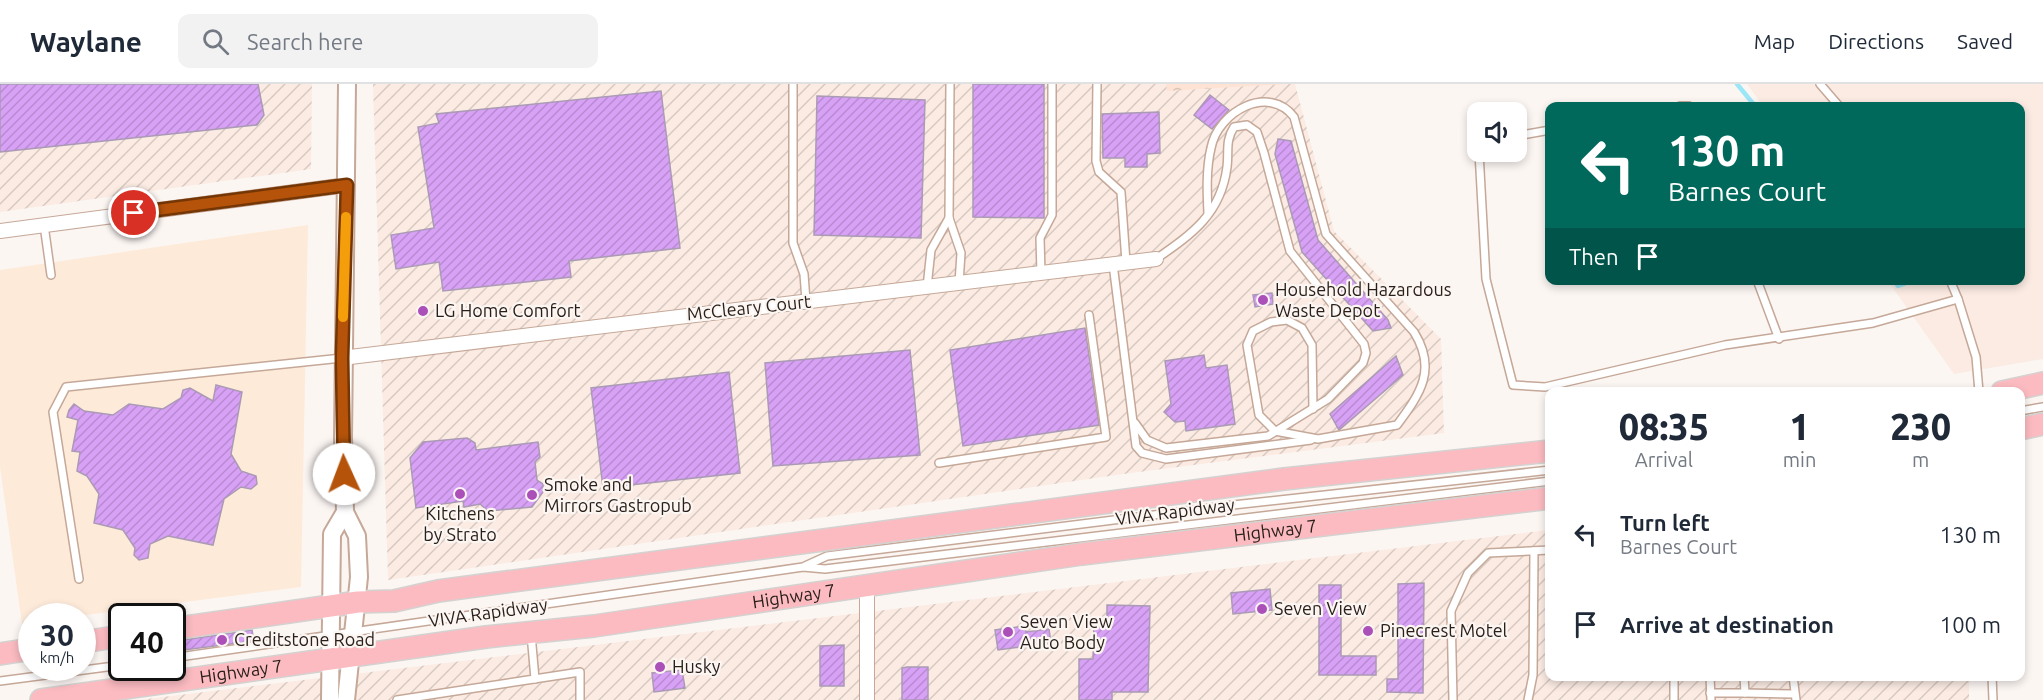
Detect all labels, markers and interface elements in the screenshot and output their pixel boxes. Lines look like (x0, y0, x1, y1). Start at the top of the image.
search box (178, 14, 598, 68)
icon: search (199, 25, 232, 58)
text: Waylane (30, 26, 142, 57)
text: Search here (247, 29, 363, 54)
text: Map (1754, 29, 1795, 53)
text: Directions (1828, 29, 1924, 53)
text: Saved (1957, 29, 2013, 53)
map controls (1467, 102, 1527, 162)
button: sound (1467, 102, 1527, 162)
icon: left (1569, 126, 1647, 204)
text: 130 m (1668, 127, 1785, 174)
text: Barnes Court (1668, 176, 1826, 206)
pin (108, 187, 159, 238)
icon: arrive (117, 196, 150, 229)
icon: arrive (1631, 240, 1664, 273)
text: Then (1569, 244, 1619, 269)
place label: Household Hazardous Waste Depot (1275, 279, 1452, 320)
street label: McCleary Court (686, 291, 812, 323)
marker: Household Hazardous Waste Depot (1256, 293, 1270, 307)
place label: LG Home Comfort (435, 300, 581, 320)
marker: LG Home Comfort (416, 304, 430, 318)
text: 08:35 (1619, 406, 1709, 447)
text: 1 (1789, 406, 1810, 447)
text: 230 (1890, 406, 1951, 447)
position arrow (312, 442, 376, 506)
text: Arrival (1635, 448, 1693, 471)
text: min (1783, 448, 1816, 471)
text: m (1912, 448, 1929, 471)
place label: Smoke and Mirrors Gastropub (544, 474, 692, 515)
marker: Kitchens by Strato (453, 487, 467, 501)
marker: Smoke and Mirrors Gastropub (525, 488, 539, 502)
street label: VIVA Rapidway (1114, 494, 1236, 528)
place label: Kitchens by Strato (423, 503, 497, 544)
text: Turn left (1620, 510, 1710, 535)
street label: Highway 7 (1232, 515, 1318, 545)
icon: left (1569, 518, 1602, 551)
text: 130 m (1940, 522, 2001, 547)
text: Barnes Court (1620, 535, 1737, 558)
street label: Highway 7 (751, 580, 837, 612)
street label: VIVA Rapidway (427, 594, 549, 630)
place label: Seven View (1274, 598, 1367, 618)
marker: Seven View (1255, 602, 1269, 616)
speed limit sign: 40 (108, 603, 186, 681)
icon: arrive (1569, 608, 1602, 641)
place label: Seven View Auto Body (1020, 611, 1113, 652)
text: Arrive at destination (1620, 612, 1834, 637)
text: 100 m (1940, 612, 2001, 637)
text: 30 (40, 618, 74, 652)
place label: Pinecrest Motel (1380, 620, 1508, 640)
marker: Pinecrest Motel (1361, 624, 1375, 638)
marker: Seven View Auto Body (1001, 625, 1015, 639)
place label: Creditstone Road (234, 629, 375, 649)
marker: Creditstone Road (215, 633, 229, 647)
text: km/h (40, 649, 74, 666)
street label: Highway 7 (198, 655, 284, 686)
place label: Husky (672, 656, 721, 676)
marker: Husky (653, 660, 667, 674)

